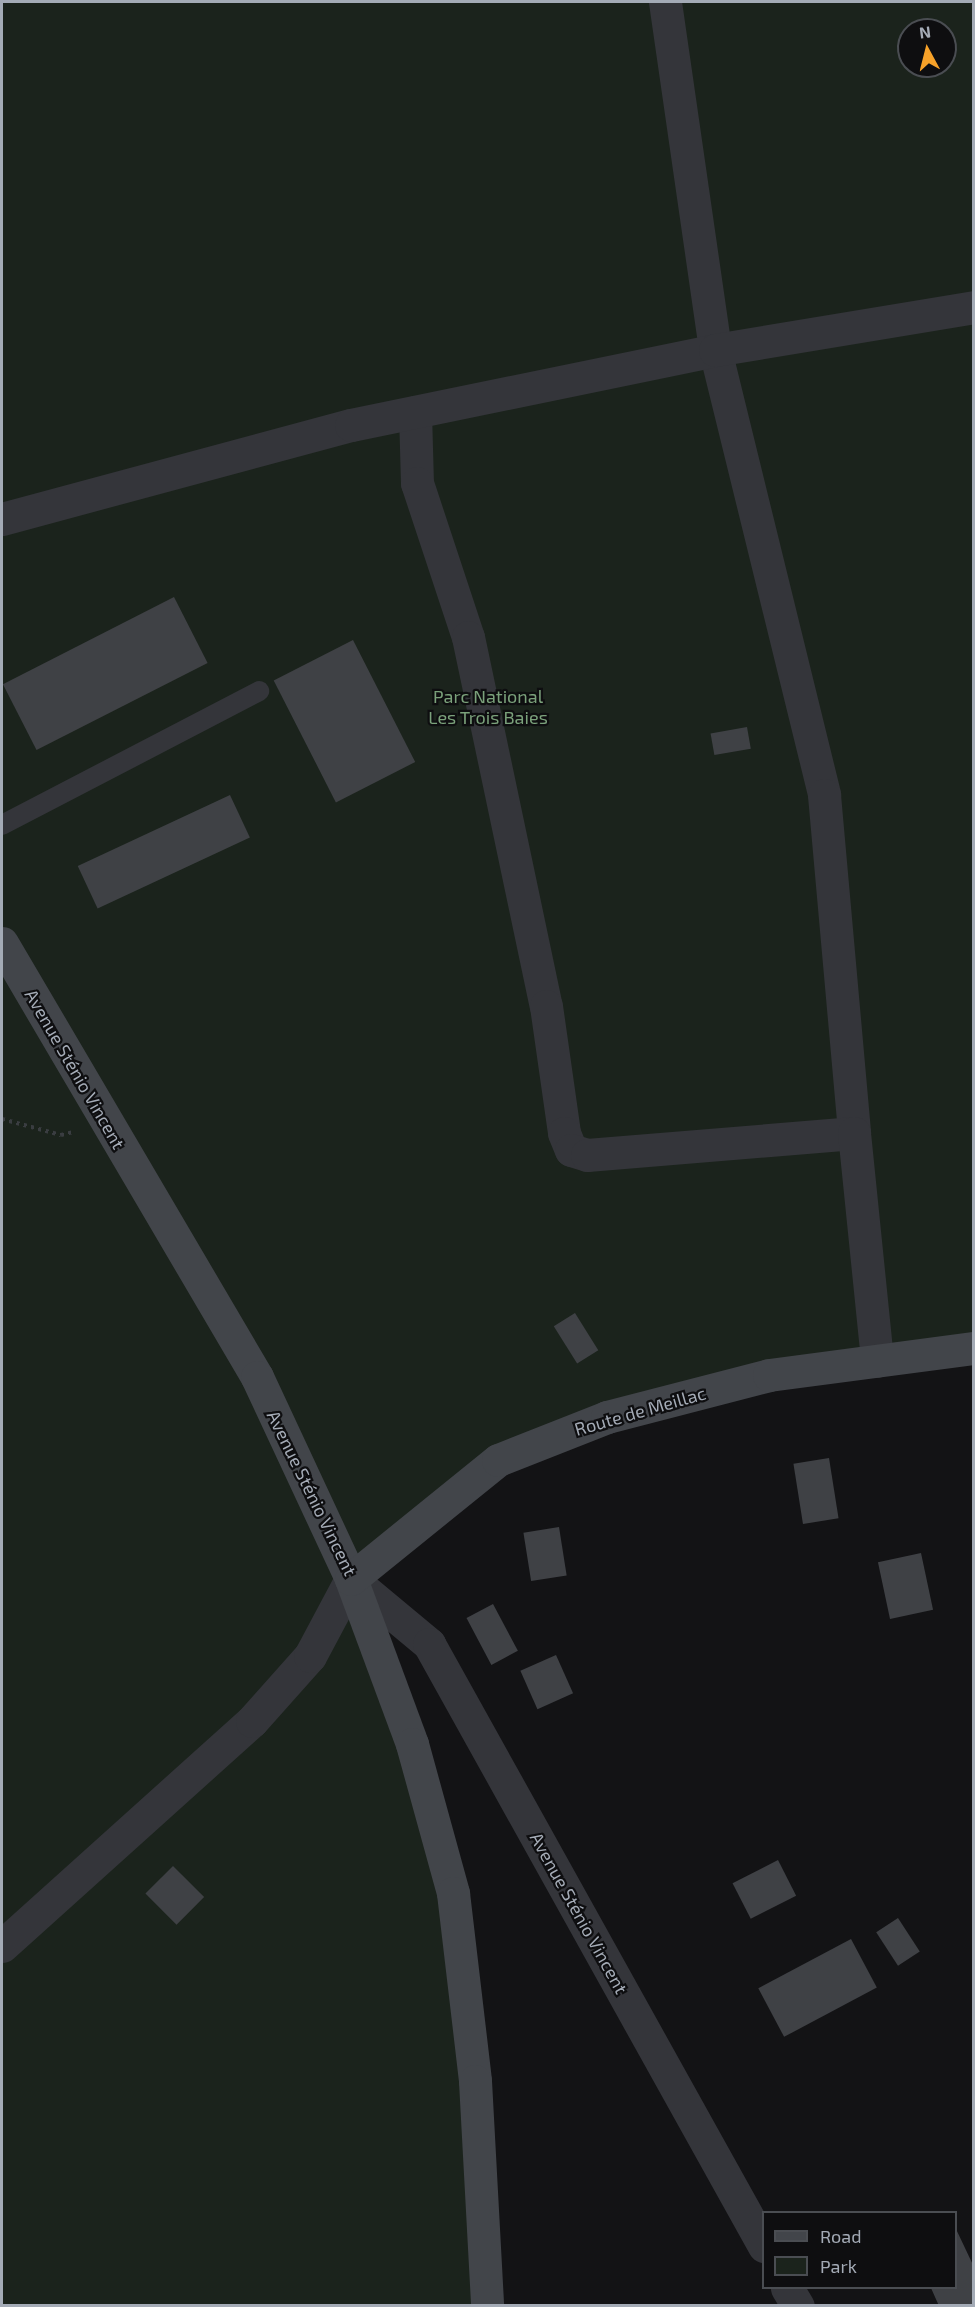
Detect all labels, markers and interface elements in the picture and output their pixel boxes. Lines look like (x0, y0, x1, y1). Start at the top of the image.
north arrow (897, 18, 957, 78)
text: N (918, 21, 932, 42)
park label: Parc National Les Trois Baies (428, 686, 548, 728)
street label: Avenue Sténio Vincent (20, 985, 130, 1153)
street label: Route de Meillac (572, 1382, 708, 1440)
street label: Avenue Sténio Vincent (263, 1407, 361, 1579)
street label: Avenue Sténio Vincent (526, 1828, 632, 1998)
legend (762, 2211, 957, 2289)
text: Road (820, 2225, 861, 2247)
text: Park (820, 2255, 857, 2277)

